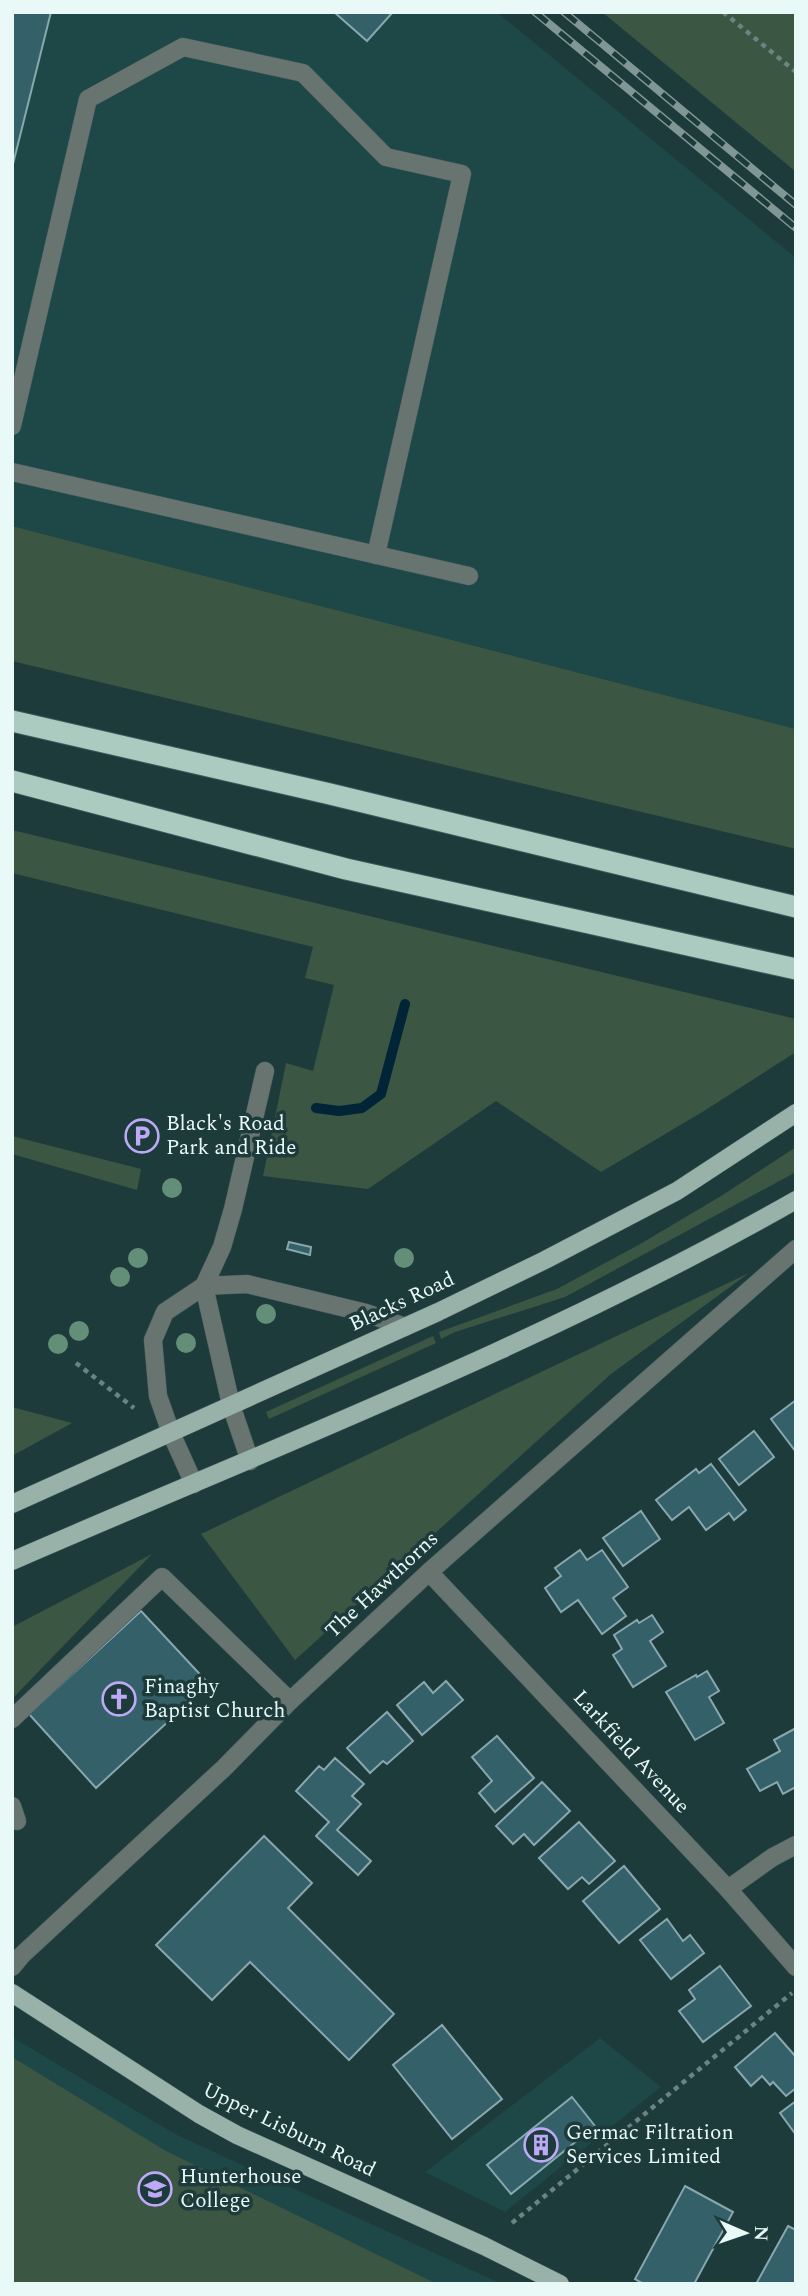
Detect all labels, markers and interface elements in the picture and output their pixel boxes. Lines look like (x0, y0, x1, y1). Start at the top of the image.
place label: Black's Road Park and Ride (166, 1108, 296, 1164)
parking icon: Black's Road Park and Ride (123, 1117, 161, 1155)
street label: Blacks Road (344, 1264, 460, 1340)
street label: The Hawthorns (318, 1524, 446, 1646)
place label: Finaghy Baptist Church (144, 1671, 285, 1727)
church icon: Finaghy Baptist Church (100, 1680, 138, 1718)
street label: Larkfield Avenue (565, 1683, 697, 1821)
street label: Upper Lisburn Road (197, 2074, 381, 2186)
place label: Germac Filtration Services Limited (566, 2117, 734, 2173)
building icon: Germac Filtration Services Limited (522, 2126, 560, 2164)
place label: Hunterhouse College (180, 2161, 302, 2217)
school or university icon: Hunterhouse College (136, 2170, 174, 2208)
north arrow (710, 2198, 780, 2268)
text: N (746, 2225, 775, 2242)

